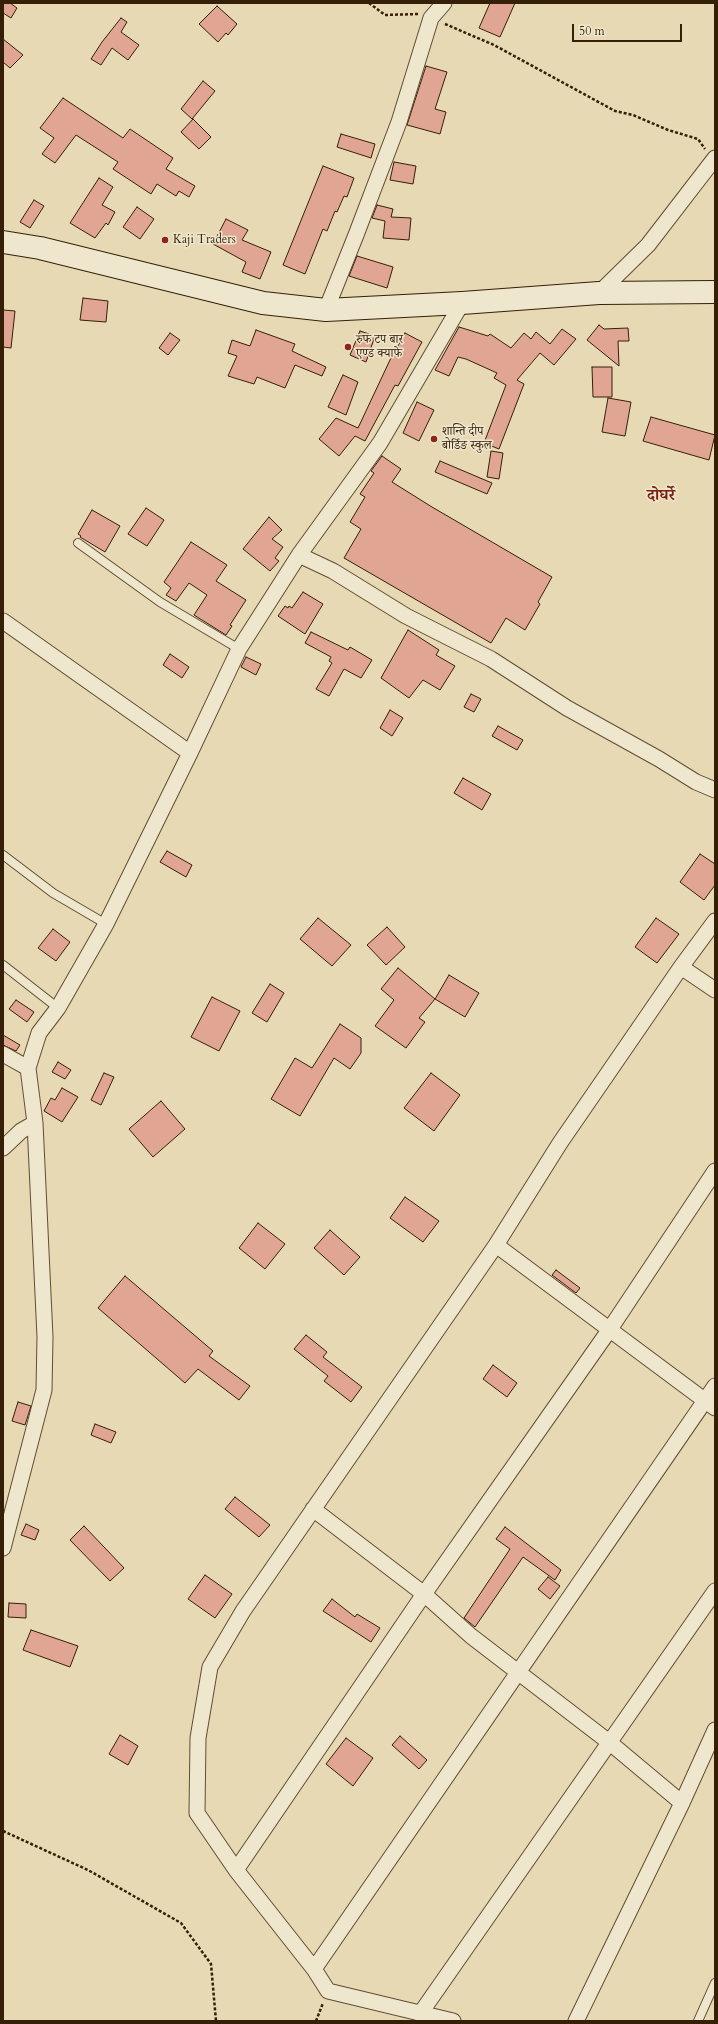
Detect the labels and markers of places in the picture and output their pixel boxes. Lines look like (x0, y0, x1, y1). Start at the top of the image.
place label: Kaji Traders (173, 233, 236, 247)
marker: Kaji Traders (160, 235, 170, 245)
place label: रुफ टप बार एण्ड क्याफे (356, 333, 403, 361)
marker: रुफ टप बार एण्ड क्याफे (343, 342, 353, 352)
place label: शान्ति दीप बोर्डिङ स्कुल (442, 425, 492, 453)
marker: शान्ति दीप बोर्डिङ स्कुल (429, 434, 439, 444)

